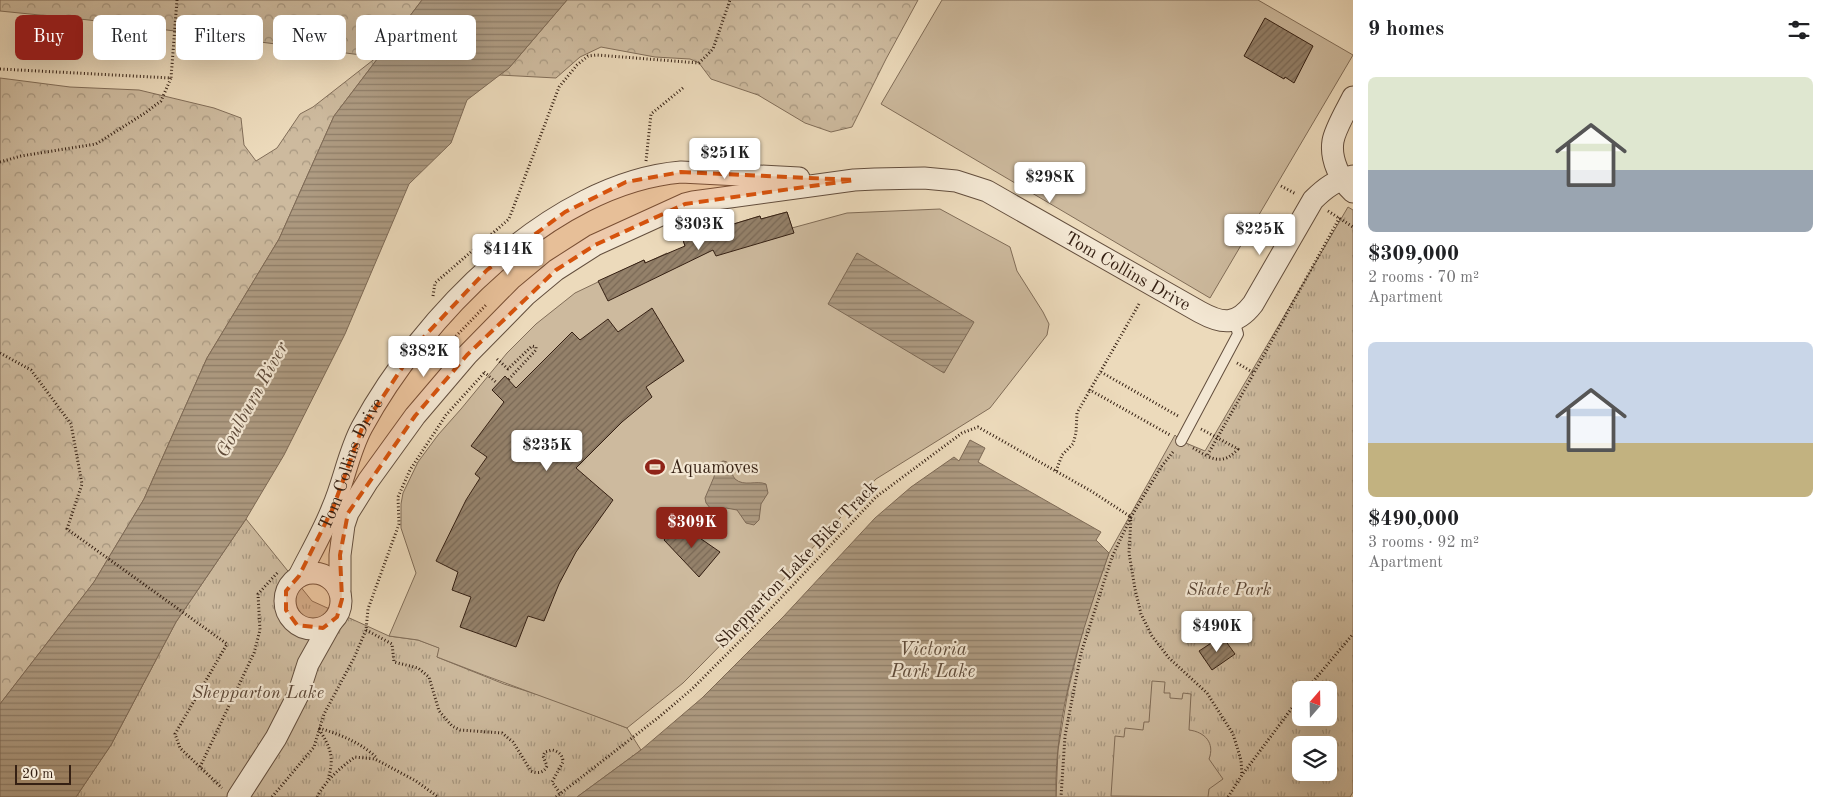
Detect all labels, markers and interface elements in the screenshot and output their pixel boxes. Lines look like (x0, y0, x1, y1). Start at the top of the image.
chip: Buy (15, 15, 83, 60)
chip: Rent (93, 15, 166, 60)
chip: Filters (176, 15, 263, 60)
chip: New (273, 15, 346, 60)
chip: Apartment (356, 15, 476, 60)
icon: filters (1785, 16, 1813, 44)
text: 9 homes (1368, 19, 1444, 40)
icon: home (1546, 110, 1636, 200)
pin: $251K (690, 138, 760, 180)
text: $251K (700, 146, 750, 162)
pin: $298K (1015, 162, 1085, 204)
text: $298K (1025, 170, 1075, 186)
pin: $303K (664, 208, 734, 251)
pin: $225K (1225, 214, 1295, 256)
text: $303K (674, 217, 724, 233)
text: $225K (1235, 222, 1285, 238)
street label: Tom Collins Drive (1061, 229, 1193, 315)
pin: $414K (473, 234, 543, 276)
text: $414K (483, 242, 533, 258)
text: $309,000 (1368, 244, 1459, 265)
text: 2 rooms · 70 m² (1368, 270, 1479, 286)
text: Apartment (1368, 290, 1443, 306)
pin: $382K (389, 336, 459, 378)
water label: Goulburn River (214, 339, 293, 461)
text: $382K (399, 344, 449, 360)
icon: home (1546, 375, 1636, 465)
street label: Tom Collins Drive (316, 395, 387, 533)
pin: $235K (512, 430, 582, 472)
text: $235K (522, 438, 572, 454)
sports icon: Aquamoves (644, 456, 666, 478)
place label: Aquamoves (670, 459, 759, 477)
street label: Shepparton Lake Bike Track (712, 478, 881, 652)
pin: $309K (657, 506, 727, 549)
text: $490,000 (1368, 509, 1459, 530)
text: $309K (667, 515, 717, 531)
text: 3 rooms · 92 m² (1368, 535, 1479, 551)
text: Apartment (1368, 555, 1443, 571)
park label: Skate Park (1187, 581, 1272, 599)
pin: $490K (1182, 610, 1252, 653)
text: $490K (1192, 619, 1242, 635)
water label: Victoria Park Lake (890, 641, 976, 682)
north arrow (1292, 681, 1338, 726)
map controls (1292, 681, 1337, 781)
park label: Shepparton Lake (192, 684, 324, 702)
button: layers (1292, 736, 1337, 781)
scale bar (15, 762, 71, 785)
text: 20 m (22, 767, 53, 781)

